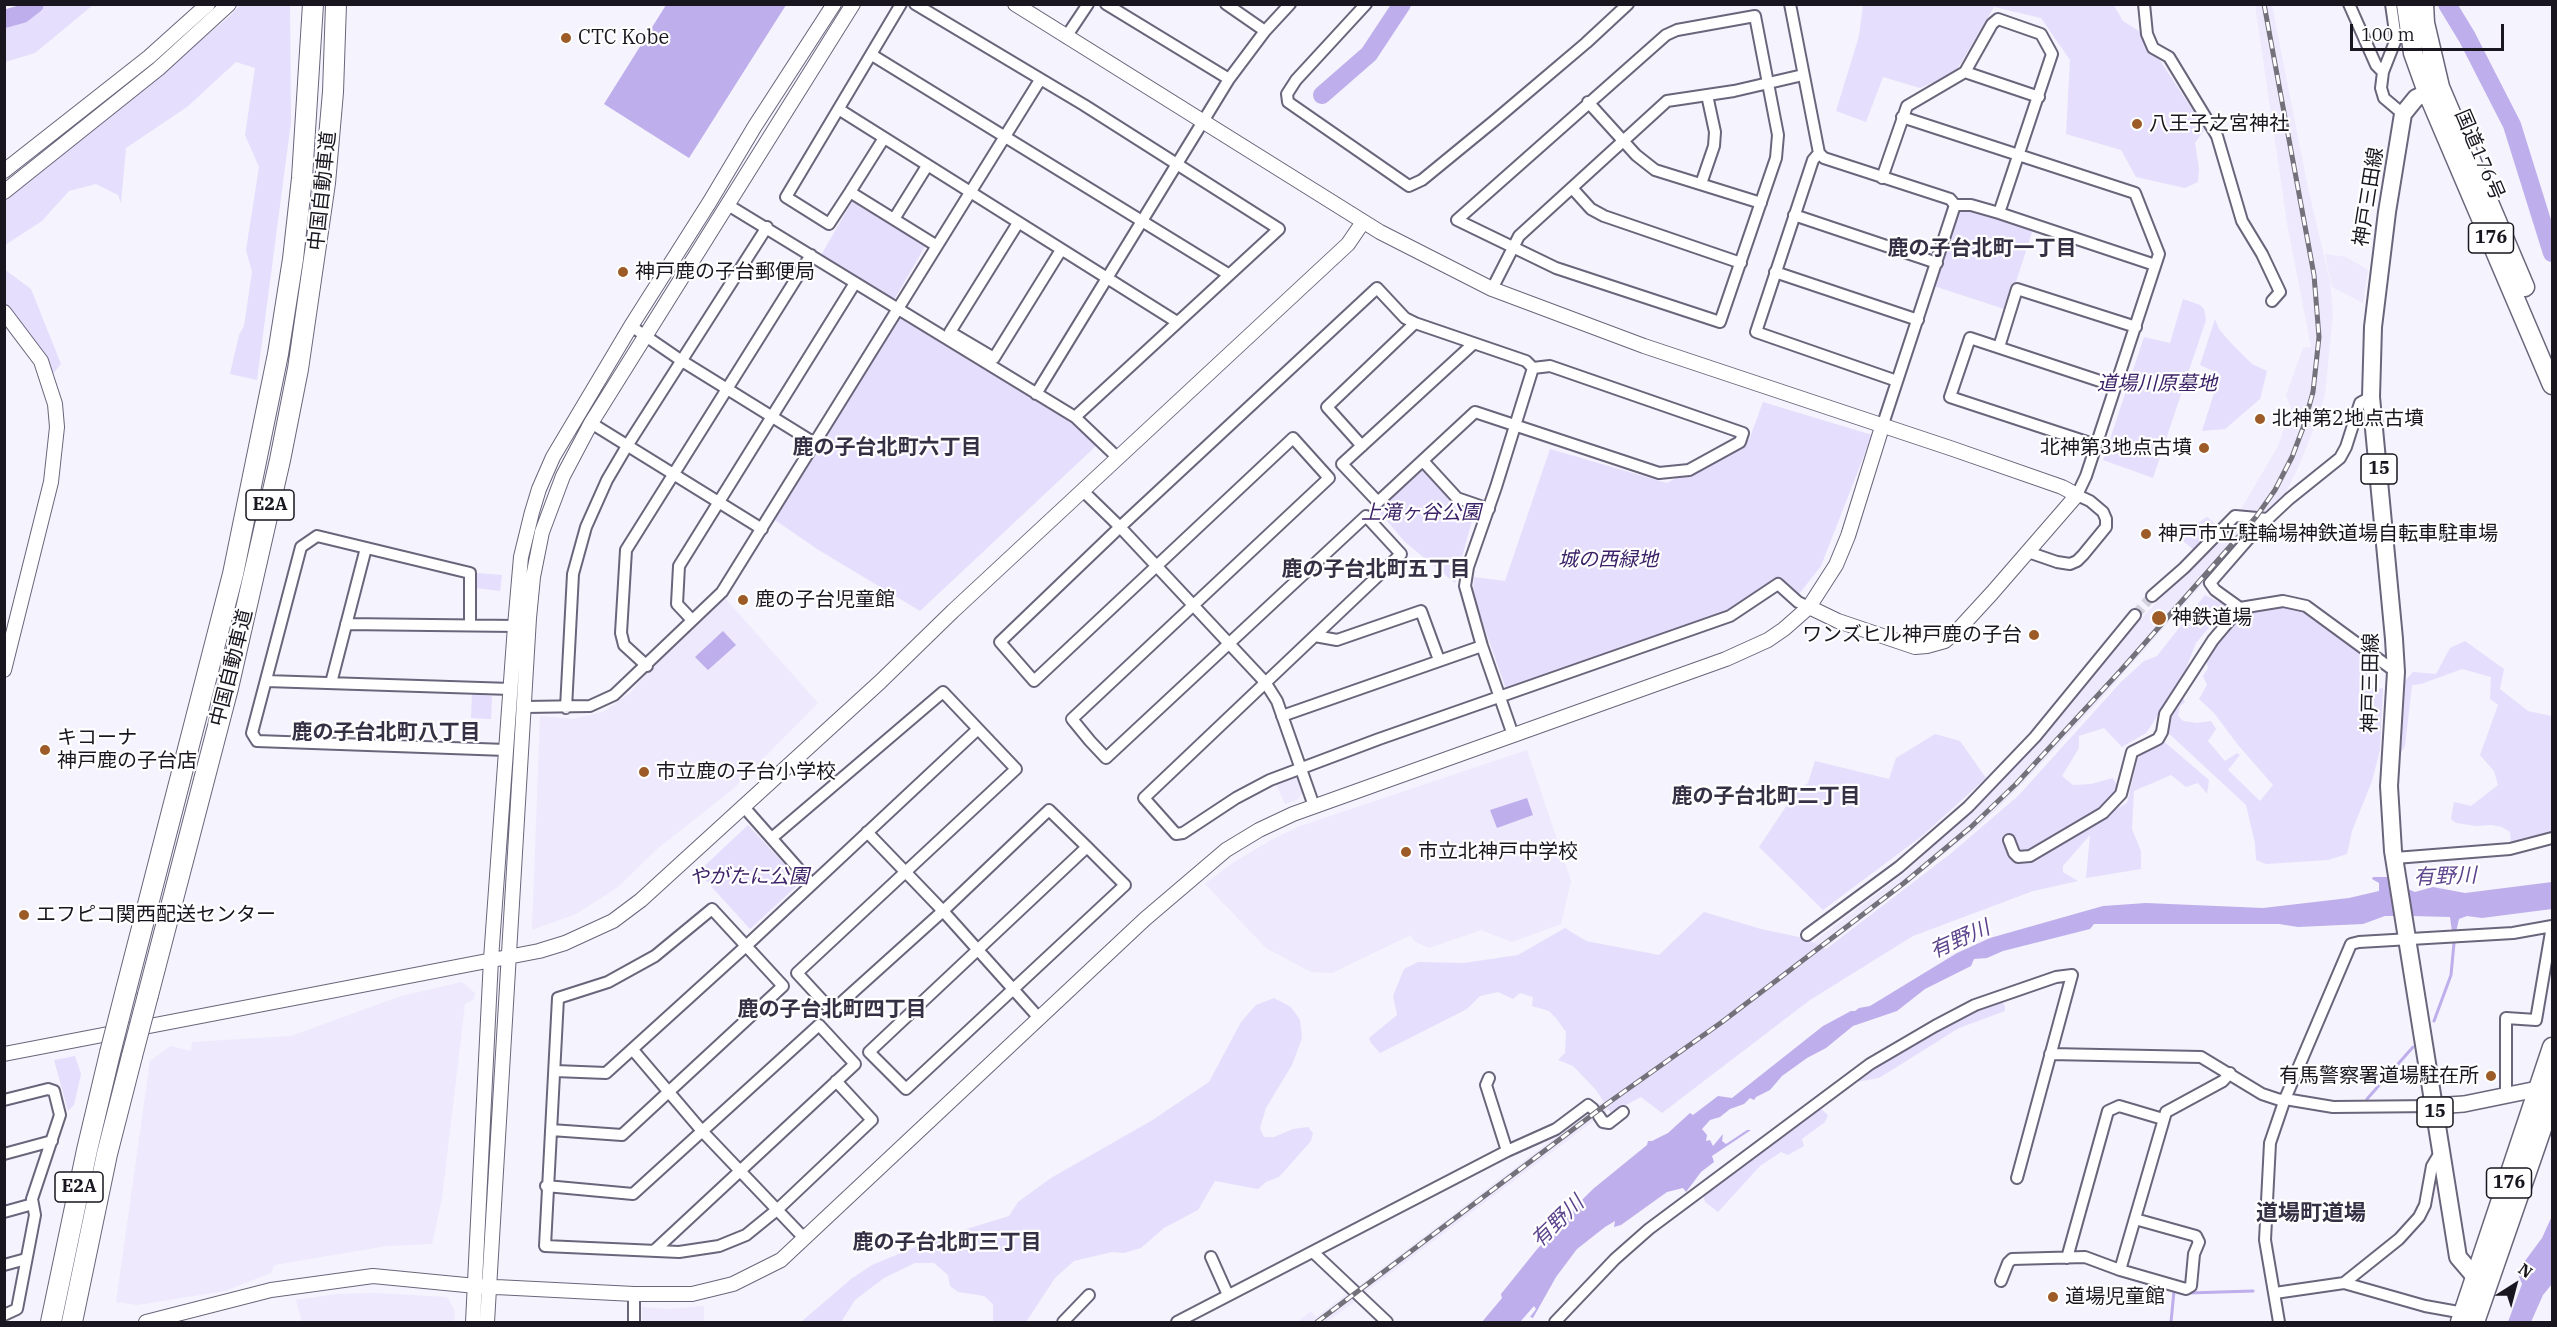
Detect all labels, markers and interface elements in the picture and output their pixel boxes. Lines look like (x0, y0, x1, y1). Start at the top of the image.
scale bar (2353, 12, 2508, 50)
text: 100 m (2361, 23, 2415, 46)
place label: CTC Kobe (578, 26, 669, 50)
marker: CTC Kobe (559, 31, 573, 45)
street label: 国道176号 (2449, 106, 2509, 204)
place label: 八王子之宮神社 (2149, 112, 2289, 136)
marker: 八王子之宮神社 (2130, 117, 2144, 131)
street label: 中国自動車道 (305, 130, 341, 252)
street label: 神戸三田線 (2349, 146, 2389, 248)
road number: 176 (2468, 223, 2514, 253)
district label: 鹿の子台北町一丁目 (1888, 236, 2076, 262)
place label: 神戸鹿の子台郵便局 (635, 260, 815, 284)
marker: 神戸鹿の子台郵便局 (616, 265, 630, 279)
park label: 道場川原墓地 (2097, 372, 2217, 396)
place label: 北神第2地点古墳 (2272, 407, 2424, 431)
marker: 北神第2地点古墳 (2253, 412, 2267, 426)
district label: 鹿の子台北町六丁目 (793, 435, 981, 461)
place label: 北神第3地点古墳 (2040, 436, 2192, 460)
marker: 北神第3地点古墳 (2197, 441, 2211, 455)
road number: 15 (2361, 454, 2397, 484)
road number: E2A (246, 490, 294, 520)
park label: 上滝ヶ谷公園 (1361, 501, 1481, 525)
place label: 神戸市立駐輪場神鉄道場自転車駐車場 (2158, 522, 2498, 546)
marker: 神戸市立駐輪場神鉄道場自転車駐車場 (2139, 527, 2153, 541)
park label: 城の西緑地 (1558, 548, 1658, 572)
district label: 鹿の子台北町五丁目 (1282, 557, 1470, 583)
place label: 鹿の子台児童館 (755, 588, 895, 612)
marker: 鹿の子台児童館 (736, 593, 750, 607)
place label: 神鉄道場 (2172, 606, 2252, 630)
street label: 中国自動車道 (206, 607, 258, 729)
marker: 神鉄道場 (2150, 609, 2168, 627)
place label: ワンズヒル神戸鹿の子台 (1802, 623, 2022, 647)
marker: ワンズヒル神戸鹿の子台 (2027, 628, 2041, 642)
street label: 神戸三田線 (2358, 633, 2384, 733)
district label: 鹿の子台北町八丁目 (292, 720, 480, 746)
place label: キコーナ 神戸鹿の子台店 (57, 726, 197, 773)
marker: キコーナ 神戸鹿の子台店 (38, 743, 52, 757)
place label: 市立鹿の子台小学校 (656, 760, 836, 784)
marker: 市立鹿の子台小学校 (637, 765, 651, 779)
district label: 鹿の子台北町二丁目 (1672, 784, 1860, 810)
place label: 市立北神戸中学校 (1418, 840, 1578, 864)
marker: 市立北神戸中学校 (1399, 845, 1413, 859)
water label: 有野川 (2413, 863, 2477, 891)
park label: やがたに公園 (689, 865, 809, 889)
place label: エフピコ関西配送センター (36, 903, 276, 927)
marker: エフピコ関西配送センター (17, 908, 31, 922)
water label: 有野川 (1926, 916, 1994, 964)
district label: 鹿の子台北町四丁目 (738, 997, 926, 1023)
place label: 有馬警察署道場駐在所 (2279, 1064, 2479, 1088)
marker: 有馬警察署道場駐在所 (2484, 1069, 2498, 1083)
road number: 15 (2417, 1097, 2453, 1127)
road number: 176 (2486, 1168, 2532, 1198)
road number: E2A (55, 1172, 103, 1202)
water label: 有野川 (1527, 1191, 1589, 1253)
district label: 道場町道場 (2256, 1201, 2366, 1227)
district label: 鹿の子台北町三丁目 (853, 1230, 1041, 1256)
north arrow (2485, 1255, 2545, 1315)
text: N (2515, 1259, 2537, 1282)
place label: 道場児童館 (2065, 1285, 2165, 1309)
marker: 道場児童館 (2046, 1290, 2060, 1304)

